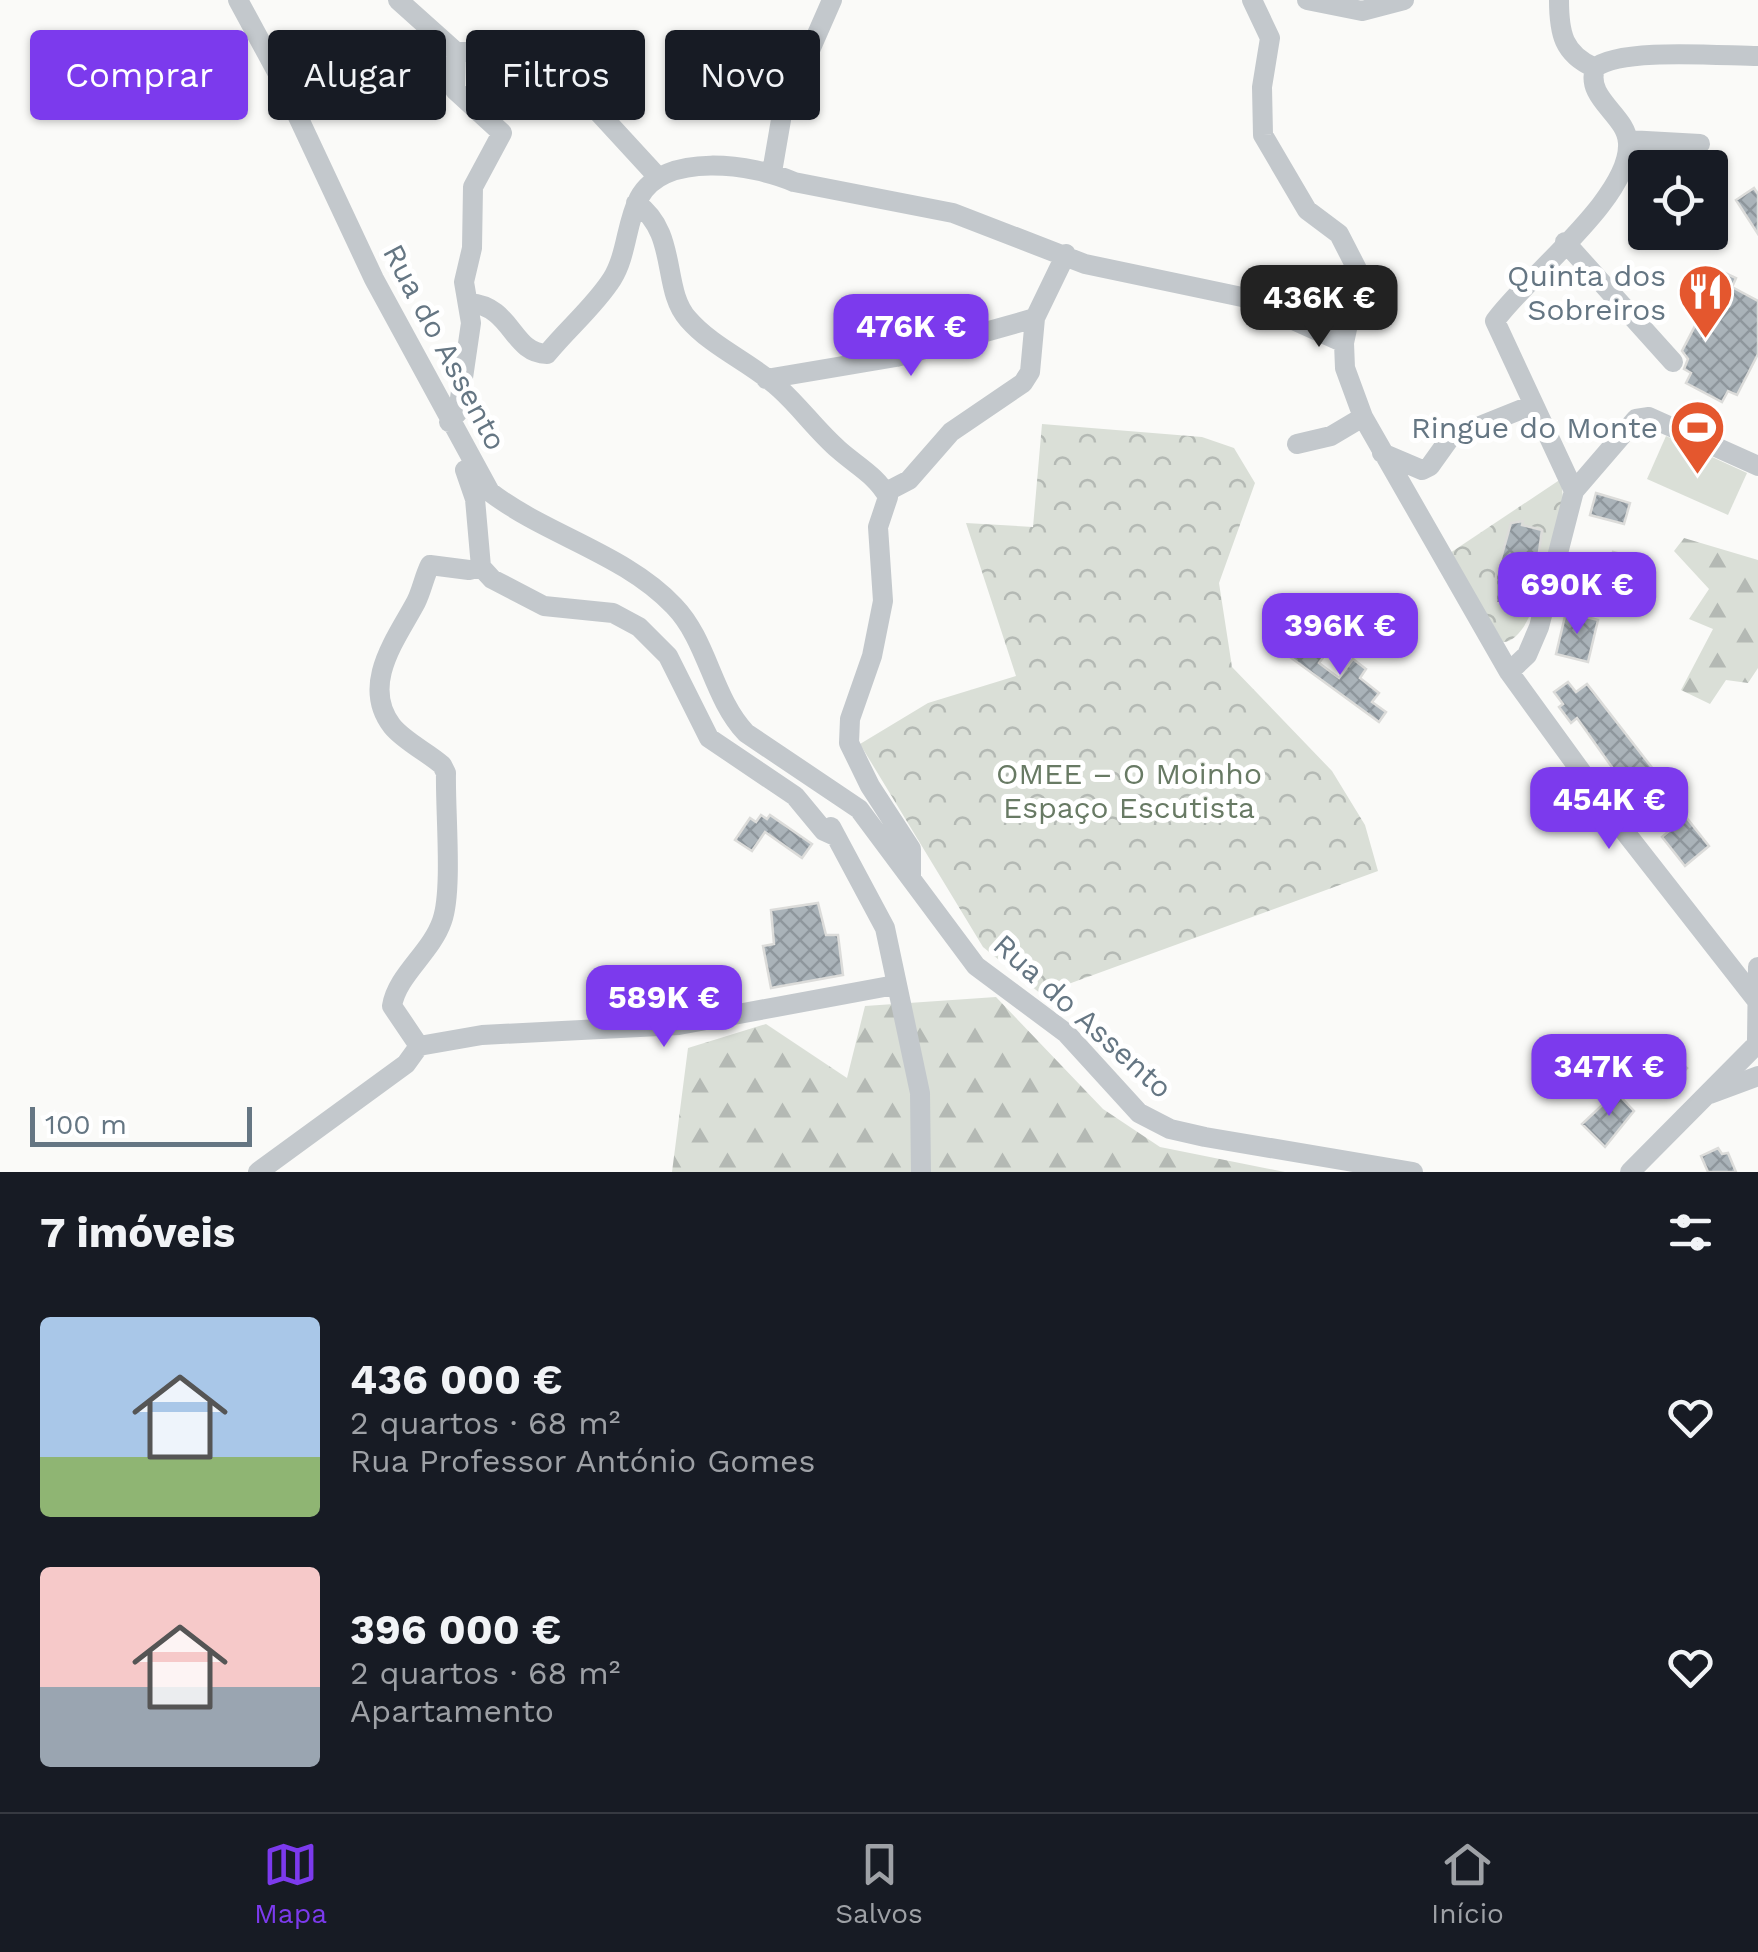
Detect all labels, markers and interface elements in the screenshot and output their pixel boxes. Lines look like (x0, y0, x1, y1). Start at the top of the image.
chip: Comprar (30, 30, 248, 120)
chip: Alugar (268, 30, 446, 120)
chip: Filtros (466, 30, 645, 120)
chip: Novo (665, 30, 820, 120)
map controls (1628, 150, 1728, 250)
button: locate (1628, 150, 1728, 250)
street label: Rua do Assento (376, 238, 514, 456)
place label: Quinta dos Sobreiros (1507, 258, 1666, 327)
restaurant icon: Quinta dos Sobreiros (1675, 262, 1735, 341)
pin: 436K € (1238, 265, 1400, 350)
text: 436K € (1263, 278, 1376, 316)
pin: 476K € (830, 294, 992, 379)
text: 476K € (855, 307, 967, 345)
sports icon: Ringue do Monte (1667, 397, 1727, 476)
place label: Ringue do Monte (1411, 410, 1658, 445)
pin: 690K € (1496, 552, 1658, 637)
text: 690K € (1520, 565, 1634, 603)
pin: 396K € (1259, 593, 1421, 678)
text: 396K € (1284, 606, 1396, 644)
park label: OMEE – O Moinho Espaço Escutista (996, 756, 1262, 825)
pin: 454K € (1528, 767, 1690, 852)
text: 454K € (1552, 780, 1666, 818)
street label: Rua do Assento (987, 927, 1179, 1105)
pin: 589K € (583, 965, 745, 1050)
text: 589K € (608, 978, 720, 1016)
pin: 347K € (1528, 1034, 1690, 1119)
text: 347K € (1553, 1047, 1665, 1085)
scale bar (30, 1102, 252, 1146)
text: 100 m (45, 1108, 127, 1141)
icon: filters (1663, 1205, 1718, 1260)
text: 7 imóveis (40, 1208, 235, 1257)
text: 436 000 € (350, 1355, 563, 1404)
icon: home (120, 1357, 240, 1477)
icon: heart (1663, 1390, 1718, 1445)
text: 2 quartos · 68 m² (350, 1404, 620, 1442)
text: Rua Professor António Gomes (350, 1442, 815, 1480)
text: 396 000 € (350, 1605, 561, 1654)
icon: home (120, 1607, 240, 1727)
icon: heart (1663, 1640, 1718, 1695)
text: 2 quartos · 68 m² (350, 1654, 620, 1692)
text: Apartamento (350, 1692, 554, 1730)
tab: Mapa (254, 1837, 327, 1930)
tab: Salvos (835, 1837, 923, 1930)
tab: Início (1431, 1837, 1504, 1930)

